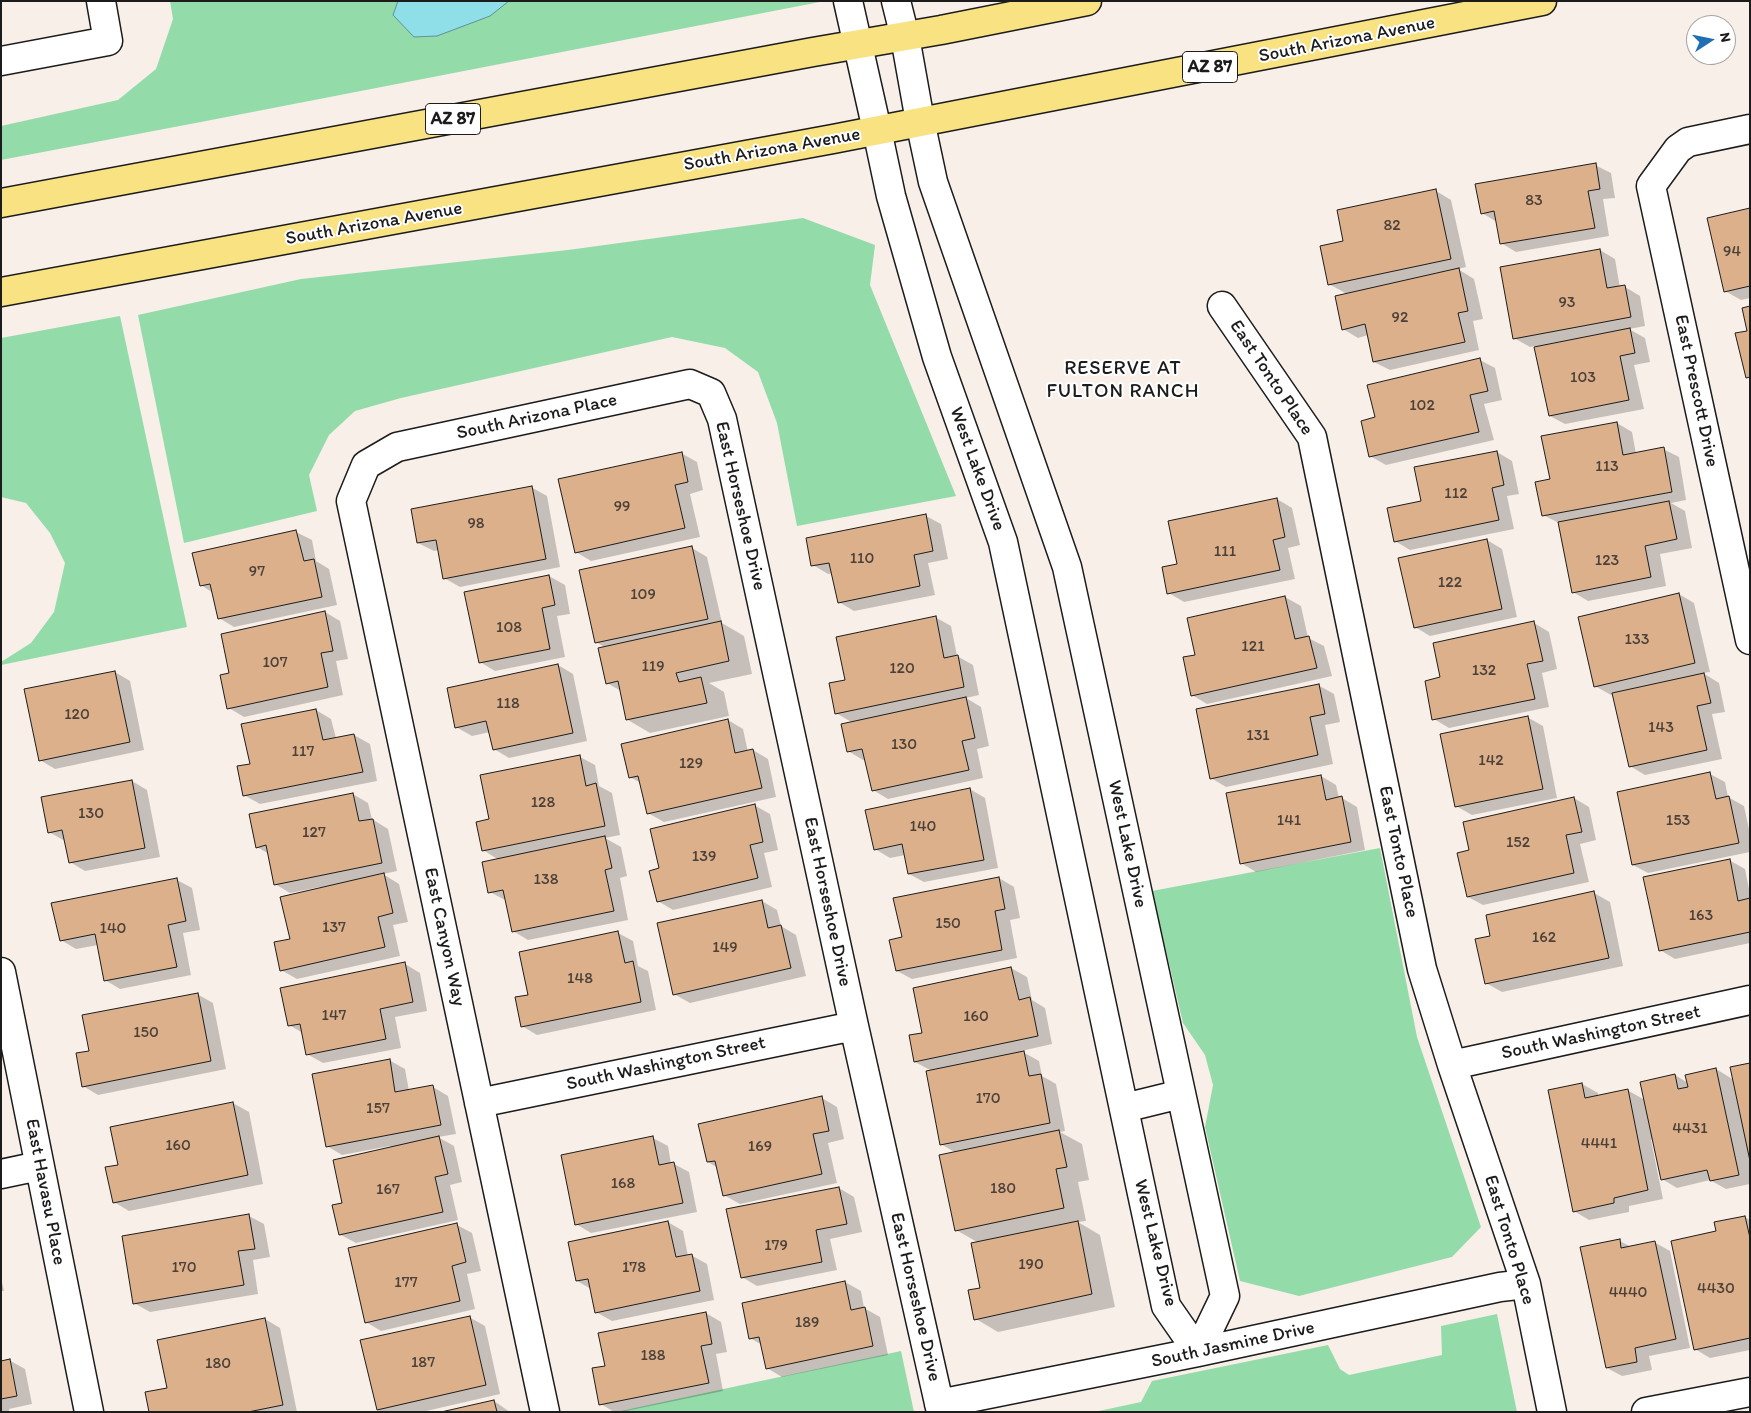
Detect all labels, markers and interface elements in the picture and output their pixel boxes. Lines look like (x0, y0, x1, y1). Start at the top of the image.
street label: South Arizona Avenue (1257, 12, 1437, 68)
north arrow (1686, 15, 1736, 65)
text: N (1716, 31, 1734, 43)
road number: AZ 87 (1182, 52, 1238, 82)
road number: AZ 87 (426, 104, 480, 134)
street label: South Arizona Avenue (682, 123, 862, 177)
house number: 83 (1525, 191, 1543, 211)
street label: South Arizona Avenue (284, 197, 464, 251)
house number: 82 (1383, 216, 1401, 236)
house number: 94 (1723, 242, 1741, 262)
house number: 93 (1558, 293, 1576, 313)
house number: 92 (1392, 308, 1408, 328)
street label: East Prescott Drive (1669, 313, 1723, 469)
street label: East Tonto Place (1224, 316, 1318, 440)
district label: RESERVE AT FULTON RANCH (1044, 357, 1202, 404)
house number: 103 (1570, 368, 1596, 388)
street label: South Arizona Place (455, 389, 619, 445)
house number: 102 (1409, 396, 1435, 416)
street label: West Lake Drive (944, 404, 1010, 534)
street label: East Horseshoe Drive (709, 419, 771, 593)
house number: 113 (1595, 457, 1619, 477)
house number: 112 (1444, 484, 1468, 504)
house number: 99 (614, 497, 630, 517)
house number: 98 (467, 514, 485, 534)
house number: 111 (1214, 542, 1236, 562)
house number: 110 (850, 549, 874, 569)
house number: 123 (1595, 551, 1619, 571)
house number: 97 (249, 562, 265, 582)
house number: 122 (1438, 573, 1462, 593)
house number: 109 (630, 585, 656, 605)
house number: 108 (496, 618, 522, 638)
house number: 133 (1625, 630, 1649, 650)
house number: 121 (1241, 637, 1265, 657)
house number: 107 (262, 653, 288, 673)
house number: 119 (641, 657, 665, 677)
house number: 120 (889, 659, 915, 679)
house number: 132 (1472, 661, 1496, 681)
house number: 118 (496, 694, 520, 714)
house number: 120 (64, 705, 90, 725)
house number: 143 (1648, 718, 1674, 738)
house number: 131 (1246, 726, 1270, 746)
house number: 130 (891, 735, 917, 755)
house number: 117 (292, 742, 314, 762)
house number: 142 (1478, 751, 1504, 771)
house number: 129 (679, 754, 703, 774)
street label: West Lake Drive (1102, 778, 1152, 910)
street label: East Tonto Place (1373, 784, 1423, 920)
house number: 128 (531, 793, 555, 813)
house number: 130 (78, 804, 104, 824)
house number: 141 (1277, 811, 1301, 831)
house number: 153 (1666, 811, 1690, 831)
street label: East Horseshoe Drive (798, 815, 856, 989)
house number: 140 (910, 817, 936, 837)
house number: 127 (302, 823, 326, 843)
house number: 152 (1506, 833, 1530, 853)
house number: 139 (692, 847, 716, 867)
street label: East Canyon Way (418, 866, 470, 1008)
house number: 138 (534, 870, 558, 890)
house number: 163 (1689, 906, 1713, 926)
house number: 150 (935, 914, 961, 934)
house number: 137 (322, 918, 346, 938)
house number: 140 (100, 919, 126, 939)
house number: 162 (1532, 928, 1556, 948)
house number: 149 (712, 938, 738, 958)
house number: 148 (567, 969, 593, 989)
street label: South Washington Street (1499, 1001, 1703, 1065)
house number: 147 (322, 1006, 346, 1026)
house number: 160 (963, 1007, 989, 1027)
house number: 150 (133, 1023, 159, 1043)
street label: South Washington Street (564, 1032, 768, 1096)
house number: 170 (975, 1089, 1001, 1109)
house number: 157 (366, 1099, 390, 1119)
street label: East Havasu Place (20, 1117, 70, 1267)
house number: 4431 (1672, 1119, 1708, 1139)
house number: 4441 (1581, 1134, 1617, 1154)
house number: 160 (165, 1136, 191, 1156)
house number: 169 (748, 1137, 772, 1157)
street label: East Tonto Place (1478, 1172, 1540, 1308)
house number: 168 (611, 1174, 635, 1194)
street label: West Lake Drive (1128, 1177, 1182, 1309)
house number: 180 (990, 1179, 1016, 1199)
house number: 167 (376, 1180, 400, 1200)
street label: East Horseshoe Drive (884, 1210, 946, 1384)
house number: 179 (764, 1236, 788, 1256)
house number: 190 (1018, 1255, 1044, 1275)
house number: 170 (171, 1258, 197, 1278)
house number: 178 (622, 1258, 646, 1278)
house number: 177 (394, 1273, 418, 1293)
house number: 4430 (1697, 1279, 1735, 1299)
house number: 4440 (1609, 1283, 1647, 1303)
house number: 189 (795, 1313, 819, 1333)
street label: South Jasmine Drive (1149, 1317, 1317, 1373)
house number: 188 (641, 1346, 665, 1366)
house number: 187 (411, 1353, 435, 1373)
house number: 180 (205, 1354, 231, 1374)

